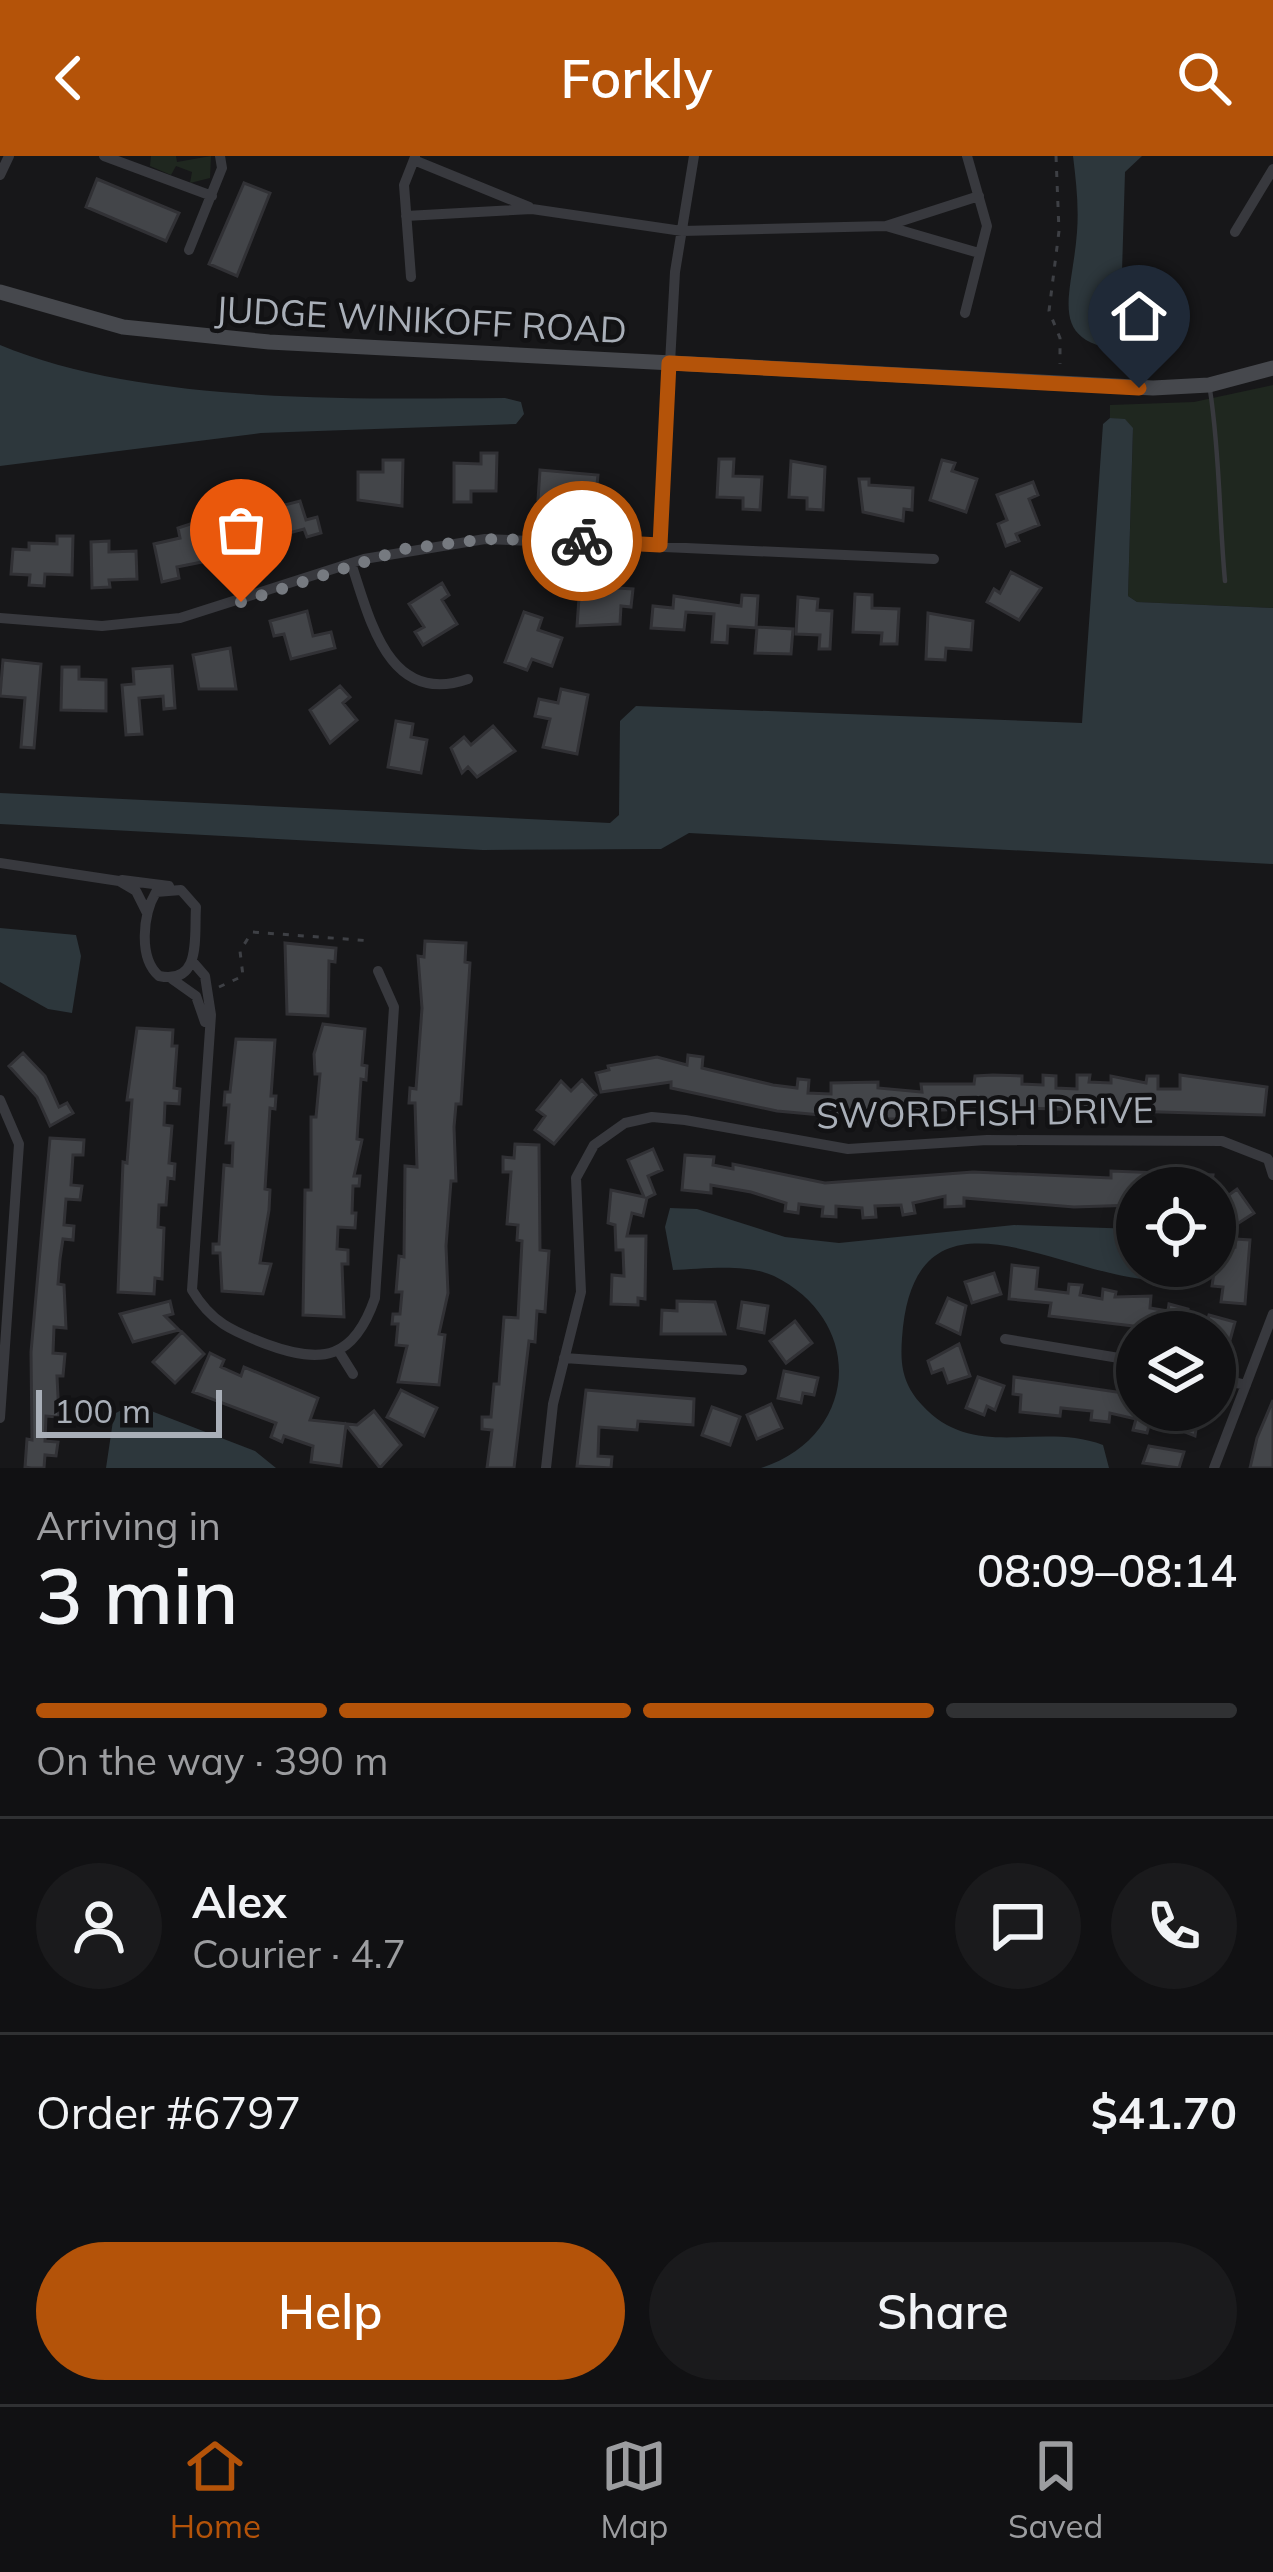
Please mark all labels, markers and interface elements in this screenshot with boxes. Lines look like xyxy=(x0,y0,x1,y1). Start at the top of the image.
text: Forkly xyxy=(560,44,713,112)
icon: back xyxy=(36,45,102,111)
icon: search xyxy=(1171,45,1237,111)
pin xyxy=(1088,265,1190,388)
icon: home xyxy=(1106,283,1172,349)
street label: JUDGE WINIKOFF ROAD xyxy=(214,286,628,352)
pin xyxy=(190,479,292,602)
courier xyxy=(522,481,642,601)
icon: bag xyxy=(208,497,274,563)
icon: bike xyxy=(549,508,615,574)
street label: SWORDFISH DRIVE xyxy=(816,1087,1154,1137)
map controls xyxy=(1116,1167,1236,1431)
button: locate xyxy=(1116,1167,1236,1287)
button: layers xyxy=(1116,1311,1236,1431)
scale bar xyxy=(36,1384,222,1437)
text: 100 m xyxy=(54,1390,151,1431)
text: Arriving in xyxy=(36,1501,221,1550)
text: 08:09–08:14 xyxy=(977,1542,1237,1598)
text: 3 min xyxy=(36,1546,239,1644)
text: On the way · 390 m xyxy=(36,1736,388,1785)
button: person xyxy=(36,1863,162,1989)
button: chat xyxy=(955,1863,1081,1989)
button: phone xyxy=(1111,1863,1237,1989)
text: Alex xyxy=(192,1873,287,1929)
text: Courier · 4.7 xyxy=(192,1929,406,1978)
text: Order #6797 xyxy=(36,2084,301,2140)
text: $41.70 xyxy=(1091,2084,1237,2140)
button: Help xyxy=(36,2242,625,2380)
button: Share xyxy=(649,2242,1237,2380)
tab: Home xyxy=(170,2433,261,2546)
tab: Map xyxy=(600,2433,668,2546)
tab: Saved xyxy=(1008,2433,1103,2546)

